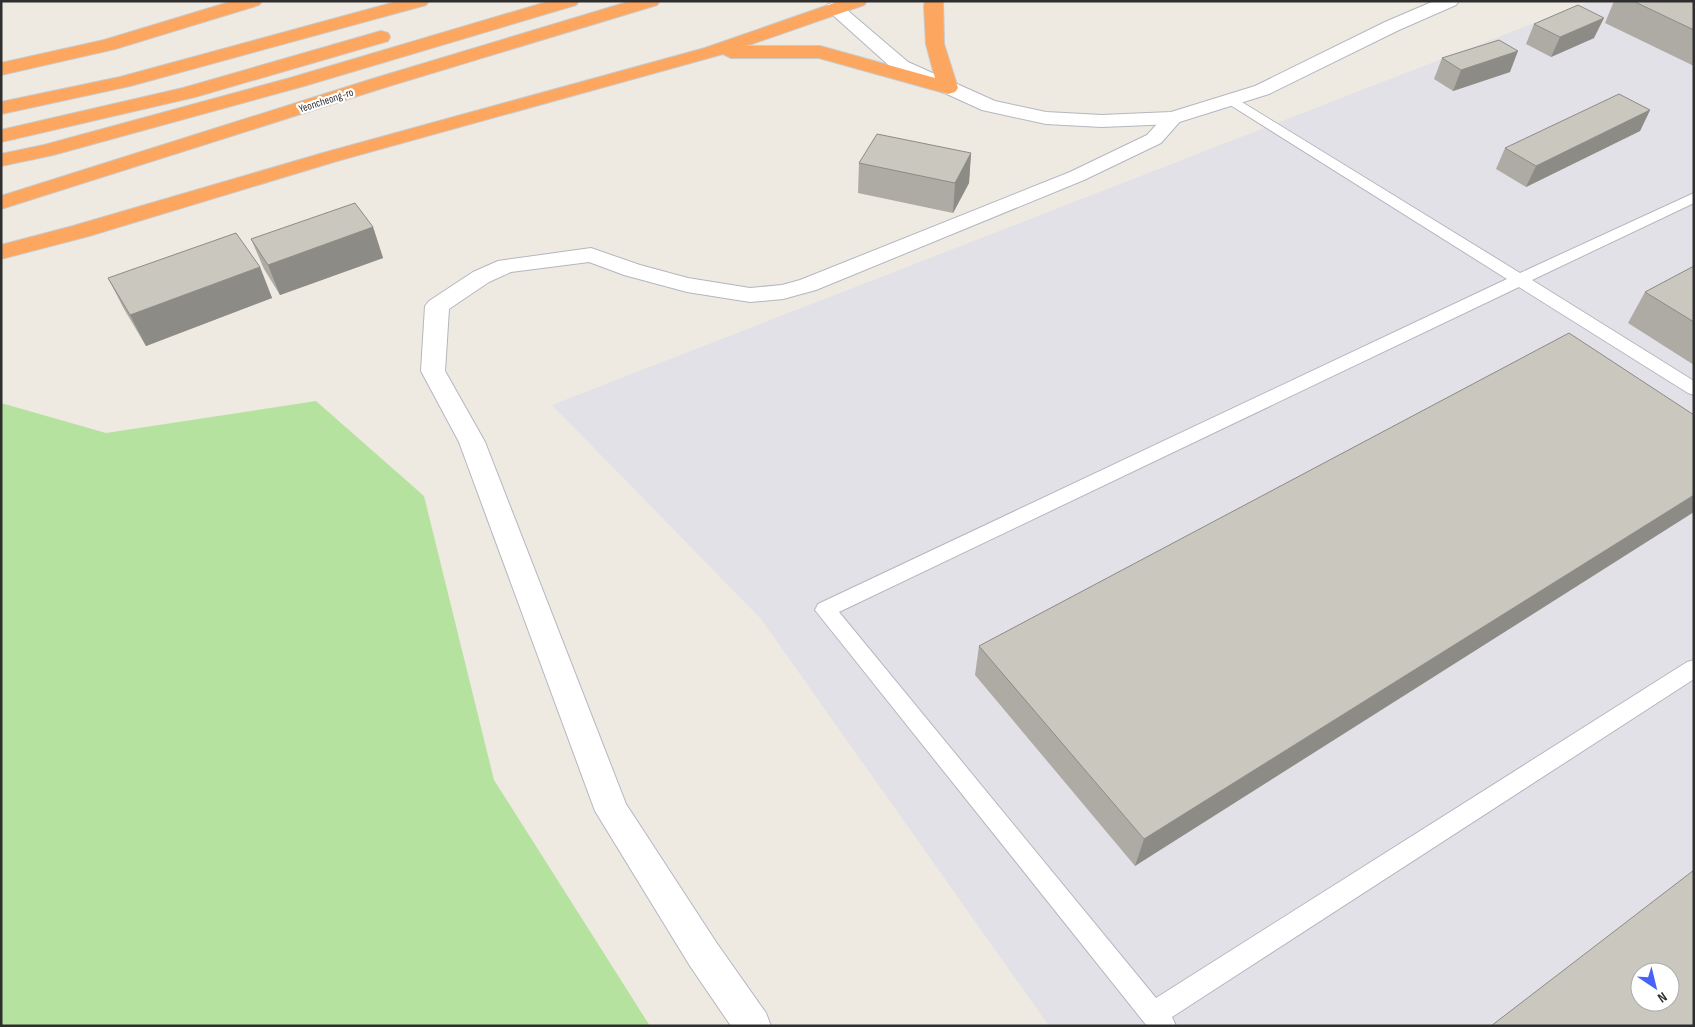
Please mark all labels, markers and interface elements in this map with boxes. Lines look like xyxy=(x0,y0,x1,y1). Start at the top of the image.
street label: Yeoncheong-ro xyxy=(297,85,356,115)
north arrow xyxy=(1630,962,1680,1012)
text: N xyxy=(1654,988,1670,1006)

